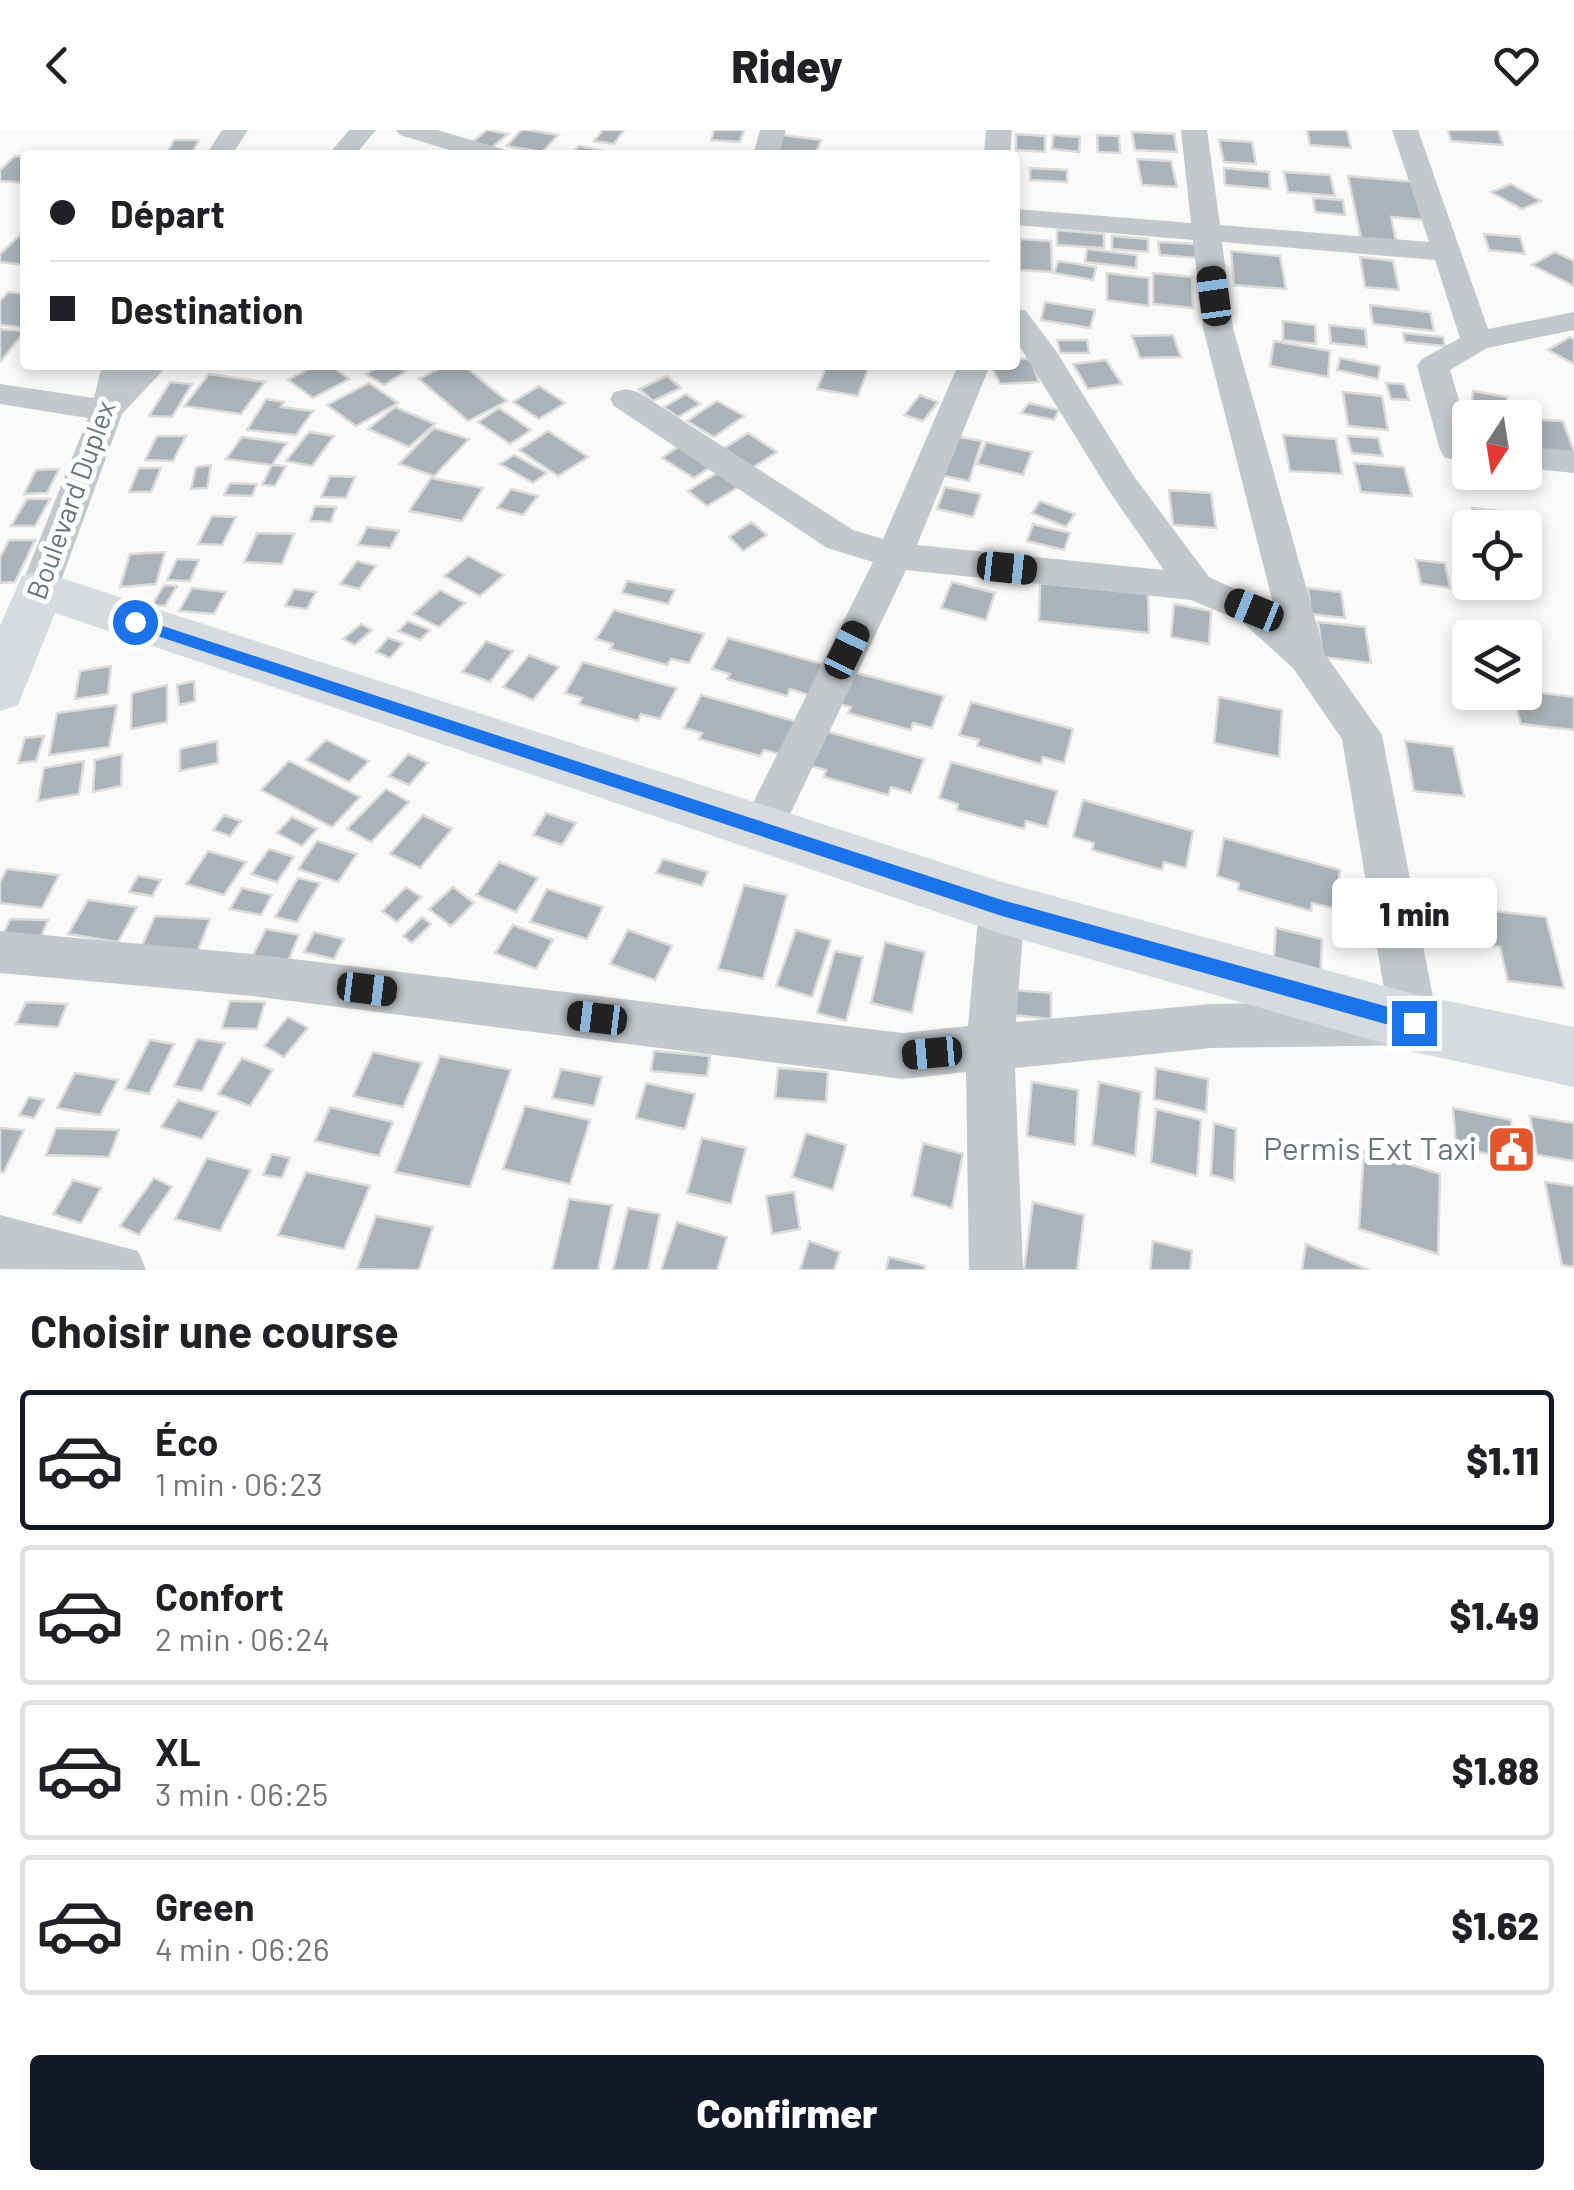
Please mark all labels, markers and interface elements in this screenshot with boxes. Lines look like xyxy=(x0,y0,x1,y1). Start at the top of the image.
icon: back xyxy=(30,38,85,93)
text: Ridey xyxy=(731,38,843,92)
icon: heart xyxy=(1489,38,1544,93)
text: Départ xyxy=(110,190,225,236)
car xyxy=(1195,264,1233,328)
text: Destination xyxy=(110,286,304,332)
street label: Boulevard Duplex xyxy=(18,396,122,604)
north arrow xyxy=(1452,400,1542,490)
map controls xyxy=(1452,400,1542,710)
button: locate xyxy=(1452,510,1542,600)
car xyxy=(976,550,1038,586)
car xyxy=(1221,585,1287,635)
route start xyxy=(113,600,158,645)
car xyxy=(820,616,874,684)
button: layers xyxy=(1452,620,1542,710)
callout: 1 min xyxy=(1332,878,1496,948)
text: 1 min xyxy=(1379,894,1450,932)
car xyxy=(335,970,399,1008)
car xyxy=(565,999,629,1037)
route end xyxy=(1392,1001,1437,1046)
car xyxy=(901,1035,963,1071)
public building icon: Permis Ext Taxi xyxy=(1486,1123,1538,1175)
place label: Permis Ext Taxi xyxy=(1263,1128,1477,1166)
text: Choisir une course xyxy=(30,1303,399,1357)
icon: car xyxy=(35,1415,125,1505)
text: Éco xyxy=(155,1418,219,1464)
text: $1.11 xyxy=(1466,1437,1539,1483)
text: 1 min · 06:23 xyxy=(155,1464,323,1502)
icon: car xyxy=(35,1570,125,1660)
text: Confort xyxy=(155,1573,284,1619)
text: $1.49 xyxy=(1449,1592,1539,1638)
text: 2 min · 06:24 xyxy=(155,1619,330,1657)
icon: car xyxy=(35,1725,125,1815)
text: XL xyxy=(155,1728,201,1774)
text: $1.88 xyxy=(1452,1747,1539,1793)
text: 3 min · 06:25 xyxy=(155,1774,328,1812)
icon: car xyxy=(35,1880,125,1970)
text: Green xyxy=(155,1883,255,1929)
text: $1.62 xyxy=(1451,1902,1539,1948)
text: 4 min · 06:26 xyxy=(155,1929,329,1967)
button: Confirmer xyxy=(30,2055,1544,2170)

